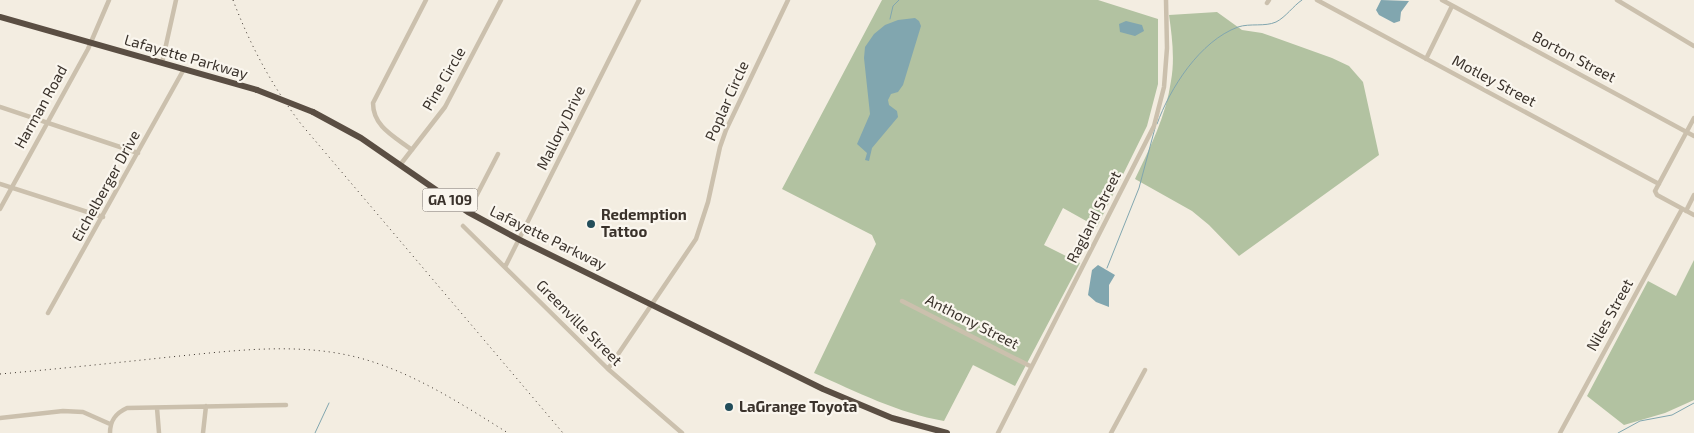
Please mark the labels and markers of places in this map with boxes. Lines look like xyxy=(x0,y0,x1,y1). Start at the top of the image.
place label: Redemption Tattoo xyxy=(601,205,687,240)
marker: Redemption Tattoo xyxy=(585,218,597,230)
place label: LaGrange Toyota xyxy=(739,397,857,416)
marker: LaGrange Toyota xyxy=(723,401,735,413)

